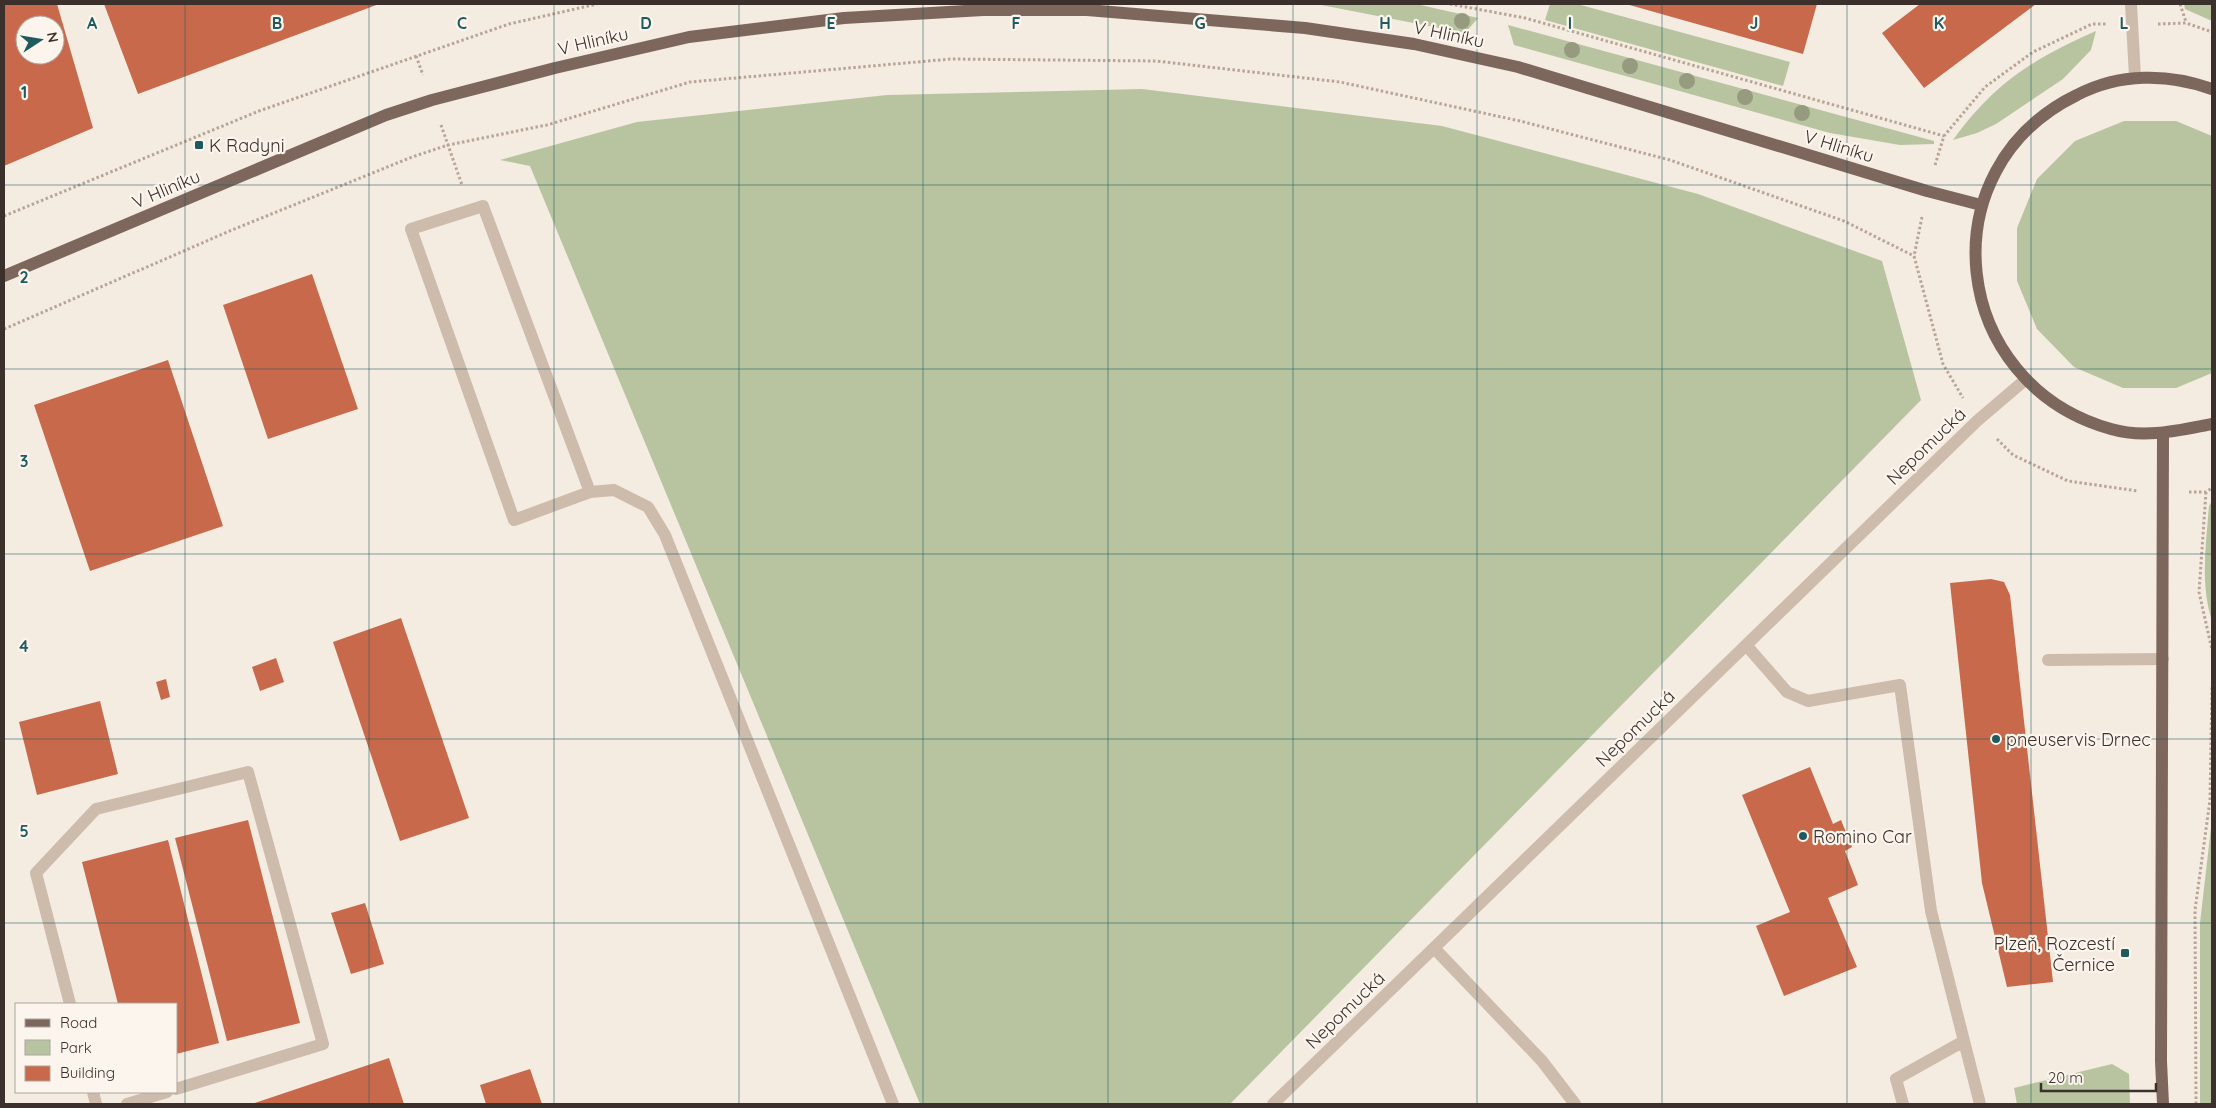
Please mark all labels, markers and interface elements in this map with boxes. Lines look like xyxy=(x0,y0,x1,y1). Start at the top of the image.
text: A xyxy=(87,13,98,33)
text: B xyxy=(272,13,282,33)
text: C xyxy=(457,13,467,33)
text: D xyxy=(640,13,652,33)
text: E xyxy=(826,13,836,33)
text: F xyxy=(1012,13,1021,33)
text: G xyxy=(1194,13,1206,33)
text: H xyxy=(1379,13,1391,33)
text: I xyxy=(1568,13,1572,33)
text: J xyxy=(1750,13,1758,33)
text: K xyxy=(1934,13,1944,33)
text: L xyxy=(2120,13,2129,33)
north arrow xyxy=(15,15,65,65)
street label: V Hliníku xyxy=(1411,15,1487,53)
street label: V Hliníku xyxy=(555,22,631,60)
text: N xyxy=(43,30,63,44)
text: 1 xyxy=(21,82,27,102)
street label: V Hliníku xyxy=(1801,124,1877,168)
place label: K Radyni xyxy=(209,134,285,157)
marker: K Radyni xyxy=(193,139,205,151)
street label: V Hliníku xyxy=(128,164,204,214)
text: 2 xyxy=(19,267,29,287)
street label: Nepomucká xyxy=(1881,402,1971,490)
text: 3 xyxy=(20,451,28,471)
text: 4 xyxy=(19,636,29,656)
street label: Nepomucká xyxy=(1590,684,1680,772)
place label: pneuservis Drnec xyxy=(2006,728,2151,751)
marker: pneuservis Drnec xyxy=(1990,733,2002,745)
text: 5 xyxy=(19,821,29,841)
place label: Romino Car xyxy=(1813,825,1912,848)
marker: Romino Car xyxy=(1797,830,1809,842)
place label: Plzeň, Rozcestí Černice xyxy=(1994,932,2115,976)
marker: Plzeň, Rozcestí Černice xyxy=(2119,947,2131,959)
street label: Nepomucká xyxy=(1300,966,1390,1054)
legend xyxy=(15,1003,178,1093)
text: Road xyxy=(60,1013,97,1032)
text: Park xyxy=(60,1038,92,1057)
scale bar xyxy=(2041,1060,2156,1092)
text: Building xyxy=(60,1063,115,1082)
text: 20 m xyxy=(2048,1068,2083,1087)

